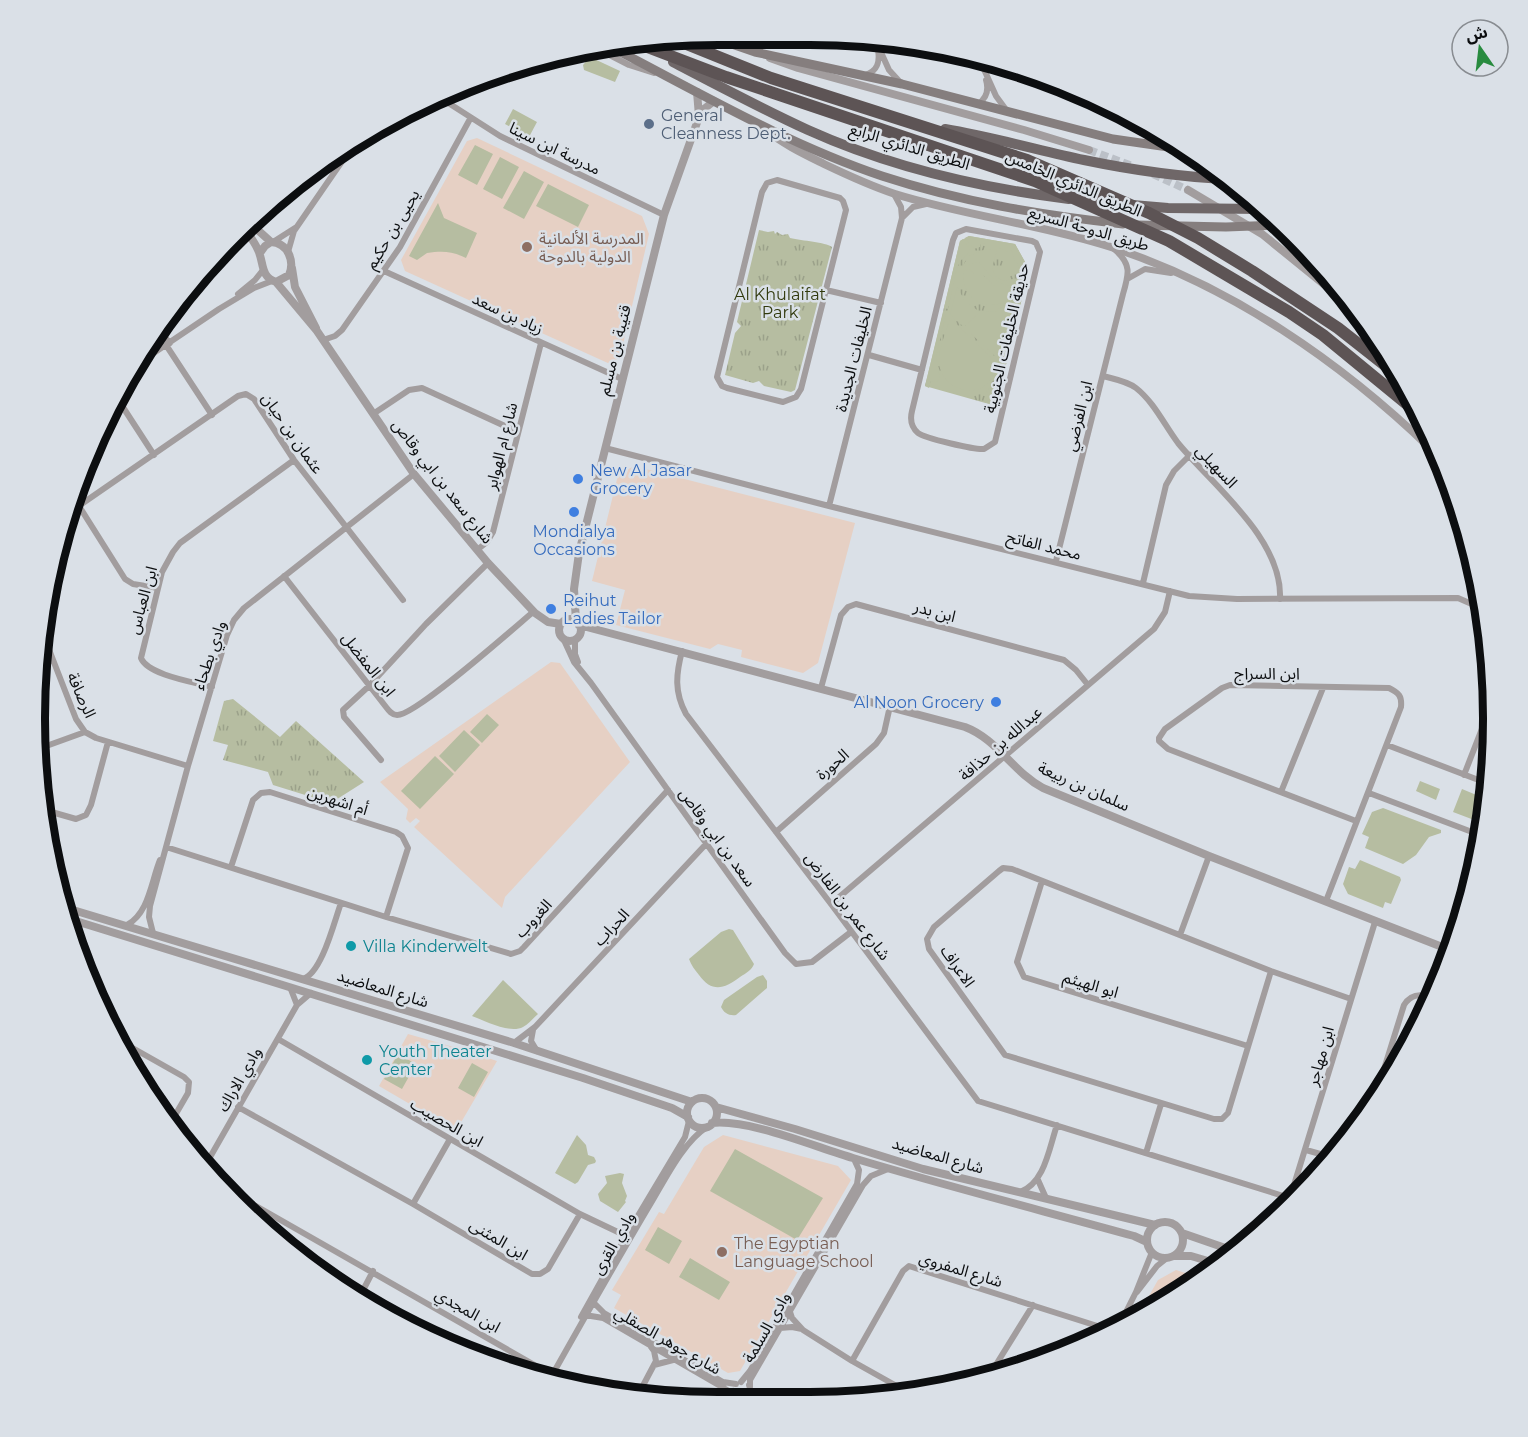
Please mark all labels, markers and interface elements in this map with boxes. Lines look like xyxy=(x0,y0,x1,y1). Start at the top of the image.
north arrow xyxy=(1450,18,1510,78)
text: ش xyxy=(1464,22,1490,46)
place label: General Cleanness Dept. xyxy=(661,106,790,143)
marker: General Cleanness Dept. xyxy=(642,117,656,131)
street label: مدرسة ابن سينا xyxy=(506,118,604,179)
street label: الطريق الدائري الرابع xyxy=(846,119,972,177)
street label: الطريق الدائري الخامس xyxy=(1002,146,1145,223)
street label: يحيى بن حكيم xyxy=(361,186,426,274)
street label: طريق الدوحة السريع xyxy=(1026,202,1151,258)
place label: المدرسة الألمانية الدولية بالدوحة xyxy=(539,229,644,266)
marker: المدرسة الألمانية الدولية بالدوحة xyxy=(520,240,534,254)
street label: حديقة الخليفات الجنوبية xyxy=(980,261,1033,415)
park label: Al Khulaifat Park xyxy=(734,285,827,322)
street label: زياد بن سعد xyxy=(469,289,546,338)
street label: قتيبة بن مسلم xyxy=(594,303,638,398)
street label: الخليفات الجديدة xyxy=(831,304,876,414)
street label: ابن الفرضي xyxy=(1061,379,1099,454)
street label: عثمان بن حيان xyxy=(258,389,327,477)
street label: شارع ام الهوابر xyxy=(481,401,524,493)
street label: شارع سعد بن ابي وقاص xyxy=(386,415,497,549)
street label: السهيلي xyxy=(1190,441,1241,494)
place label: New Al Jasar Grocery xyxy=(590,461,692,498)
marker: New Al Jasar Grocery xyxy=(571,472,585,486)
marker: Mondialya Occasions xyxy=(567,505,581,519)
place label: Mondialya Occasions xyxy=(533,522,615,559)
street label: محمد الفاتح xyxy=(1004,527,1083,567)
street label: ابن العباس xyxy=(124,564,161,636)
place label: Reihut Ladies Tailor xyxy=(563,591,662,628)
street label: ابن بدر xyxy=(911,597,958,626)
marker: Reihut Ladies Tailor xyxy=(544,602,558,616)
street label: وادي بطحاء xyxy=(189,618,233,693)
street label: ابن المفضل xyxy=(338,629,399,700)
street label: ابن السراج xyxy=(1234,664,1300,686)
street label: الرصافة xyxy=(63,669,100,721)
place label: Al Noon Grocery xyxy=(854,693,984,712)
marker: Al Noon Grocery xyxy=(989,695,1003,709)
street label: عبدالله بن حذافة xyxy=(955,702,1046,785)
street label: الحورة xyxy=(812,745,853,784)
street label: سلمان بن ربيعة xyxy=(1035,758,1133,815)
street label: أم اشهرين xyxy=(304,782,370,822)
street label: سعد بن ابي وقاص xyxy=(673,784,760,892)
street label: شارع عمر بن الفارض xyxy=(798,849,894,966)
street label: الغروب xyxy=(511,895,556,942)
street label: الحراب xyxy=(589,905,633,950)
place label: Villa Kinderwelt xyxy=(363,937,489,956)
marker: Villa Kinderwelt xyxy=(344,939,358,953)
street label: الاعراف xyxy=(936,942,979,991)
street label: شارع المعاضيد xyxy=(334,966,431,1014)
street label: ابو الهيثم xyxy=(1060,967,1121,1005)
street label: ابن مهاجر xyxy=(1303,1024,1338,1089)
place label: Youth Theater Center xyxy=(379,1042,492,1079)
street label: وادي الاراك xyxy=(213,1044,268,1116)
marker: Youth Theater Center xyxy=(360,1053,374,1067)
street label: ابن الحصيب xyxy=(407,1094,486,1151)
street label: شارع المعاضيد xyxy=(889,1133,986,1181)
street label: وادي القرى xyxy=(588,1208,641,1279)
street label: ابن المثنى xyxy=(466,1215,531,1264)
place label: The Egyptian Language School xyxy=(734,1234,874,1271)
marker: The Egyptian Language School xyxy=(715,1245,729,1259)
street label: شارع المفروي xyxy=(916,1248,1005,1294)
street label: ابن المجدي xyxy=(430,1284,504,1339)
street label: وادي السلمة xyxy=(739,1289,797,1367)
street label: شارع جوهر الصقلي xyxy=(610,1302,724,1381)

